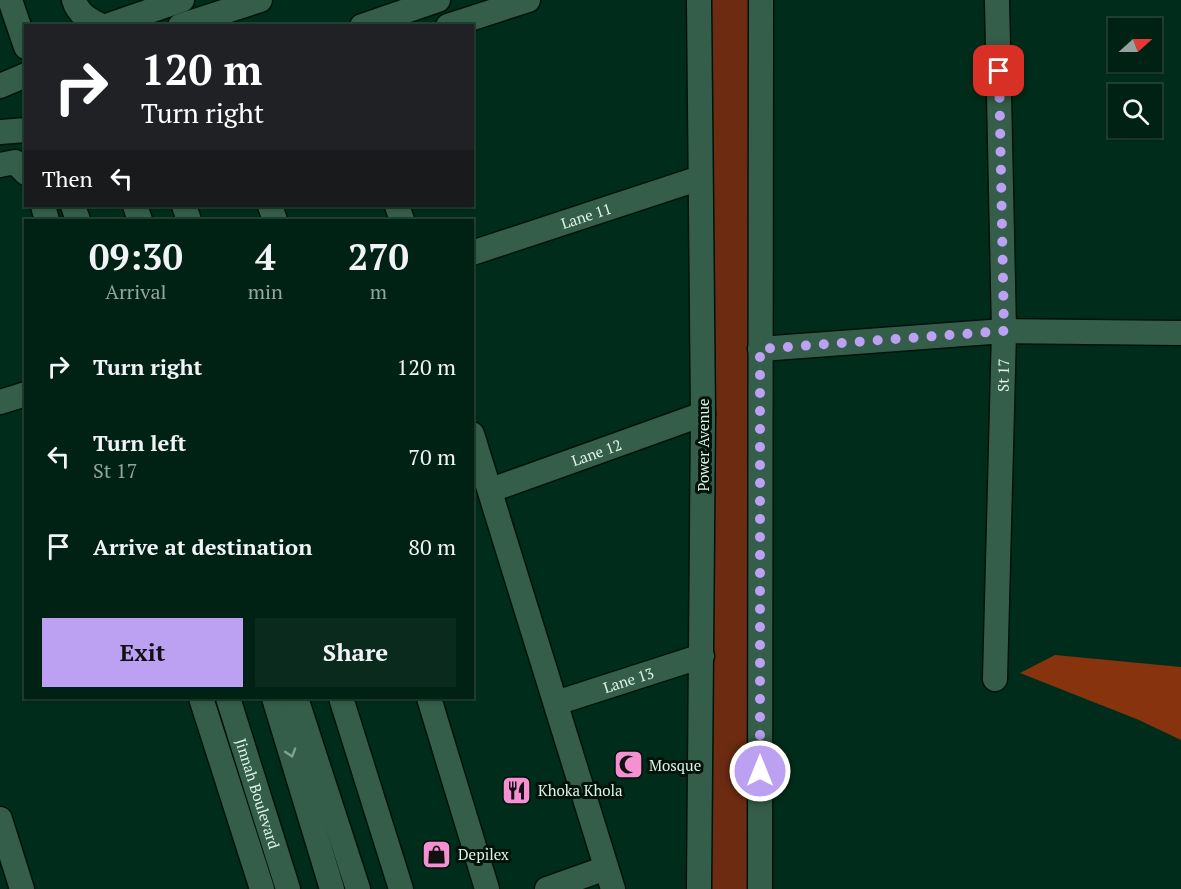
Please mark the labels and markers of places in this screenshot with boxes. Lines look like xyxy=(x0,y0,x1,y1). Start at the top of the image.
pin xyxy=(973,45,1024,96)
mosque icon: Mosque xyxy=(612,749,644,781)
place label: Mosque xyxy=(649,755,701,775)
restaurant icon: Khoka Khola xyxy=(501,774,533,806)
place label: Khoka Khola xyxy=(538,780,623,800)
shop icon: Depilex xyxy=(421,838,453,870)
place label: Depilex xyxy=(458,844,509,864)

